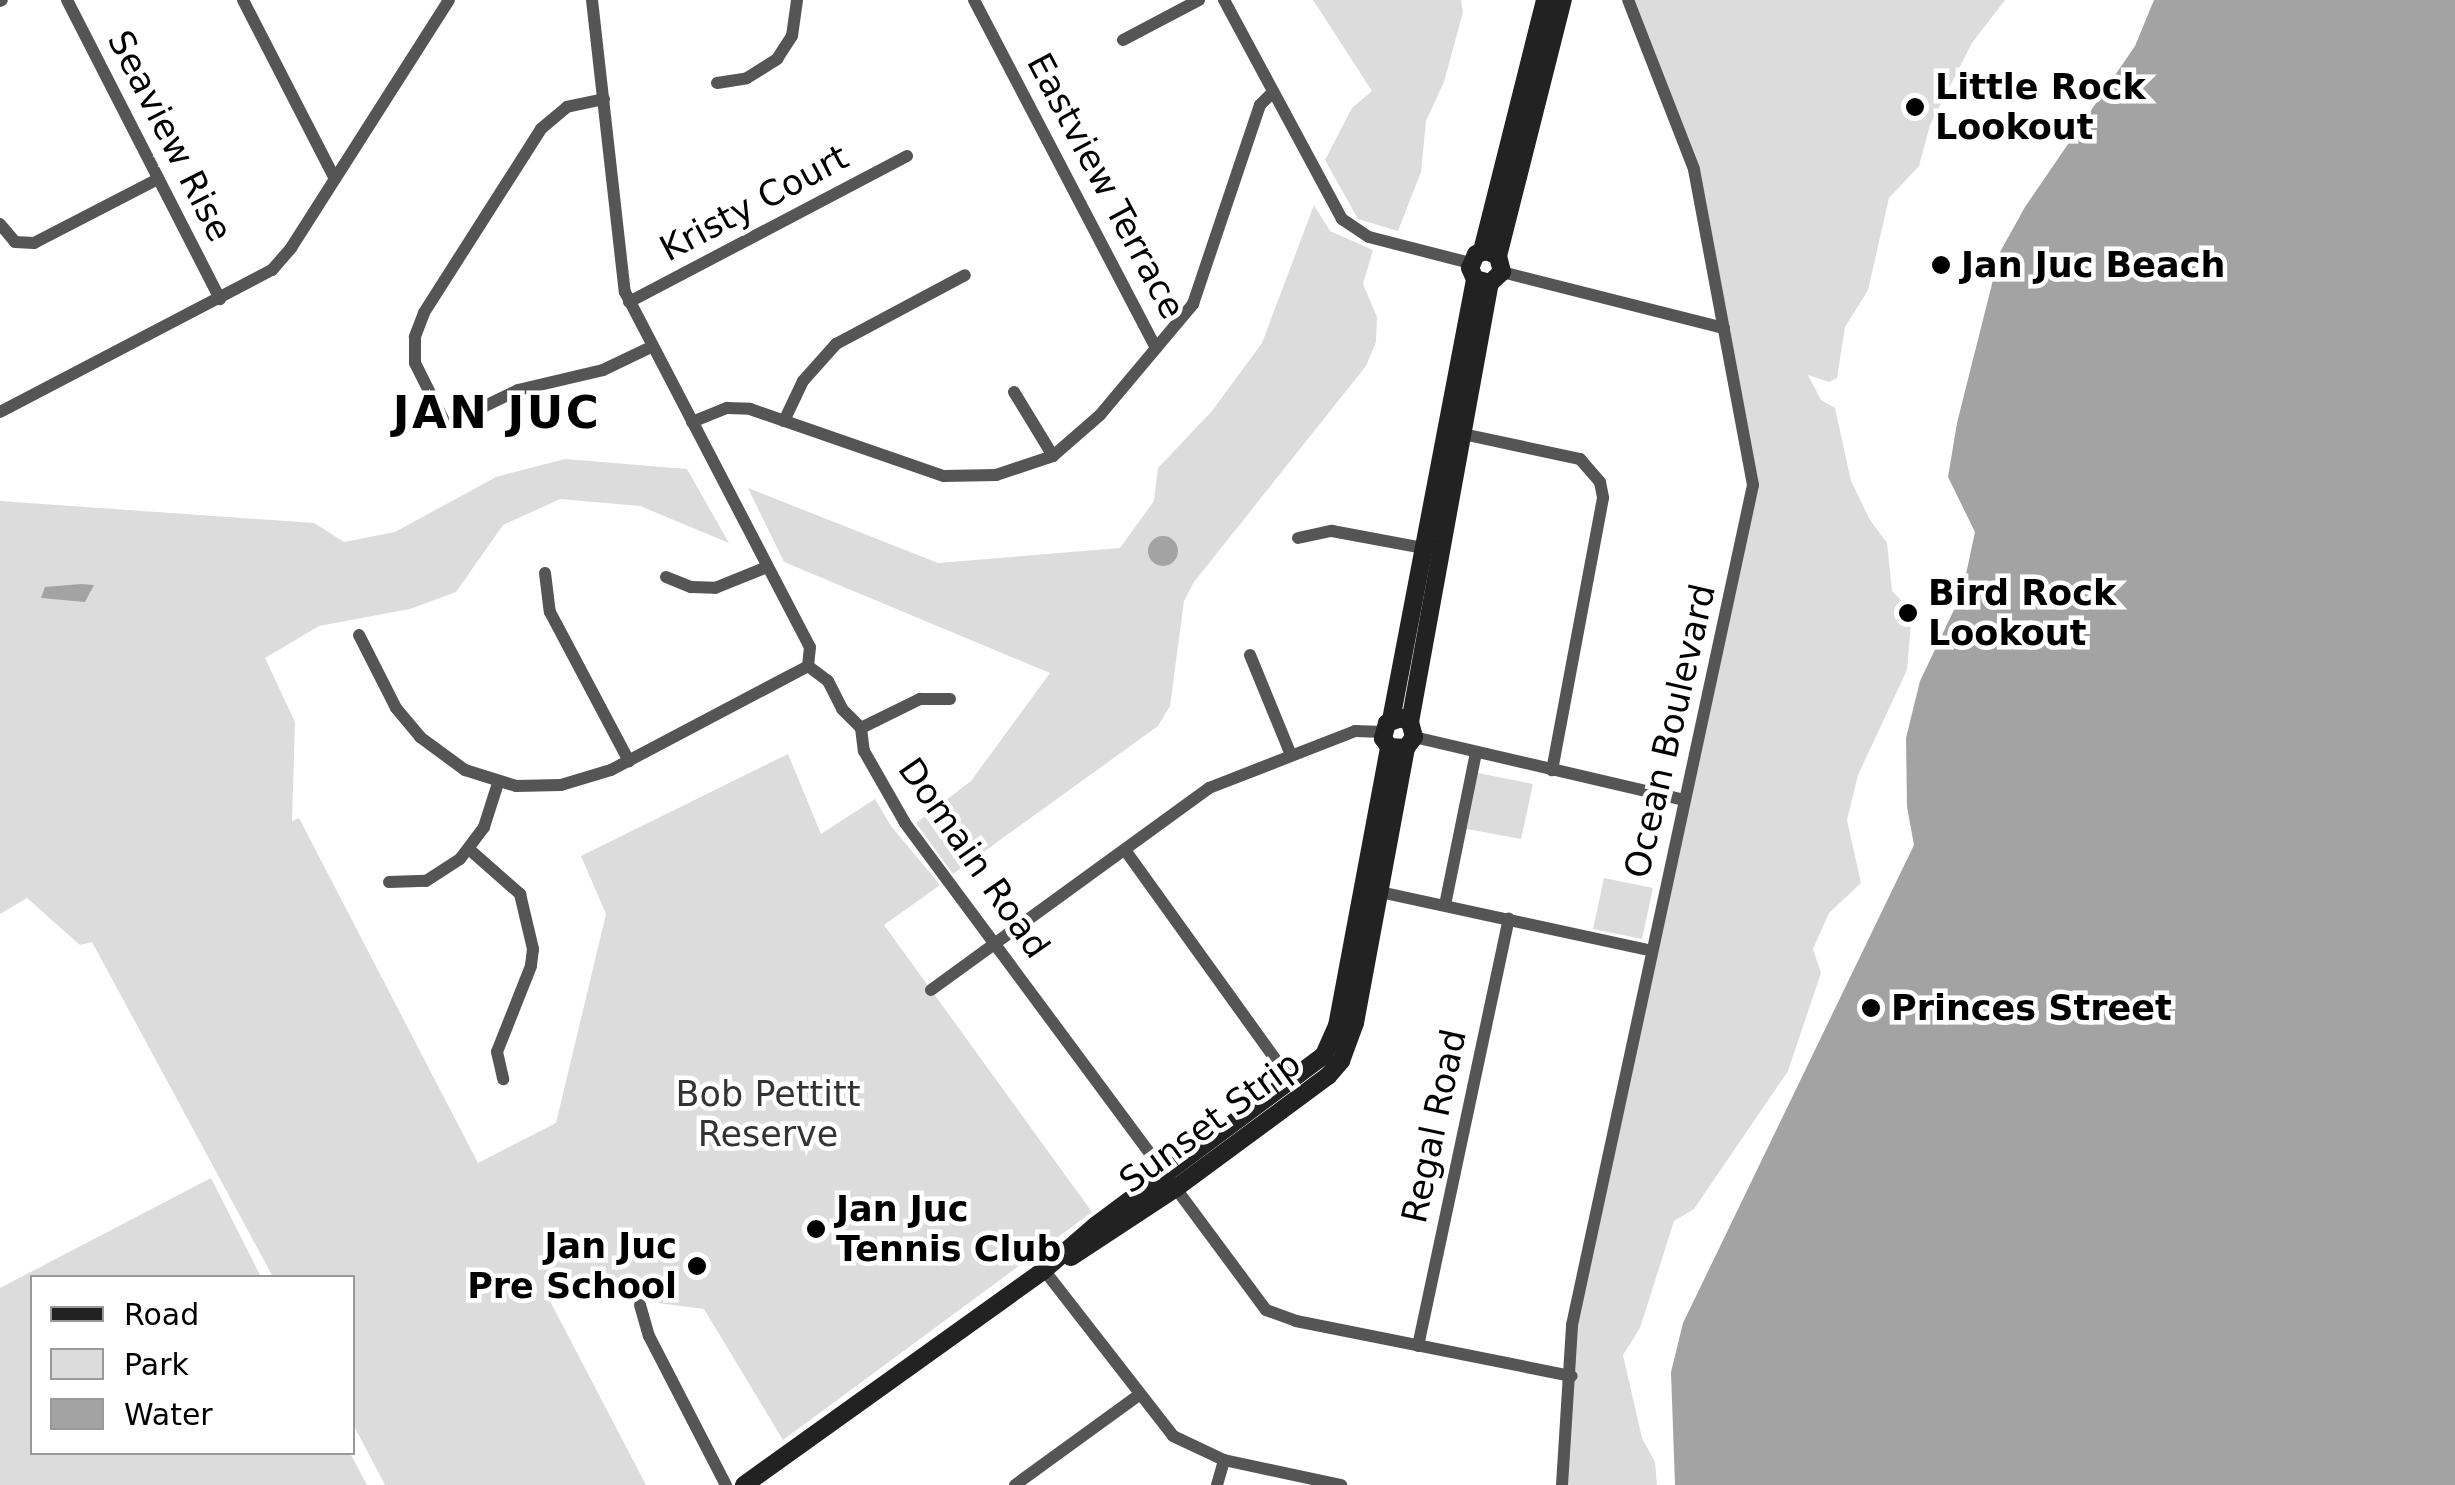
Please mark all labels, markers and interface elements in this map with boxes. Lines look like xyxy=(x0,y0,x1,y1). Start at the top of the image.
street label: Seaview Rise xyxy=(99,24,241,248)
street label: Eastview Terrace xyxy=(1018,46,1194,326)
place label: Little Rock Lookout xyxy=(1935,66,2146,148)
marker: Little Rock Lookout xyxy=(1904,96,1926,118)
street label: Kristy Court xyxy=(653,136,855,270)
place label: Jan Juc Beach xyxy=(1961,244,2225,286)
marker: Jan Juc Beach xyxy=(1930,254,1952,276)
district label: JAN JUC xyxy=(393,386,601,440)
place label: Bird Rock Lookout xyxy=(1928,572,2116,654)
street label: Ocean Boulevard xyxy=(1616,580,1724,882)
marker: Bird Rock Lookout xyxy=(1897,602,1919,624)
street label: Domain Road xyxy=(889,750,1059,966)
place label: Princes Street xyxy=(1891,987,2172,1029)
marker: Princes Street xyxy=(1860,997,1882,1019)
street label: Regal Road xyxy=(1393,1025,1475,1227)
street label: Sunset Strip xyxy=(1111,1042,1309,1202)
park label: Bob Pettitt Reserve xyxy=(676,1073,860,1155)
place label: Jan Juc Tennis Club xyxy=(836,1188,1061,1270)
marker: Jan Juc Tennis Club xyxy=(805,1218,827,1240)
place label: Jan Juc Pre School xyxy=(467,1225,677,1307)
marker: Jan Juc Pre School xyxy=(686,1255,708,1277)
legend xyxy=(30,1275,355,1455)
text: Road xyxy=(124,1297,199,1332)
text: Park xyxy=(124,1347,189,1382)
text: Water xyxy=(124,1397,213,1432)

